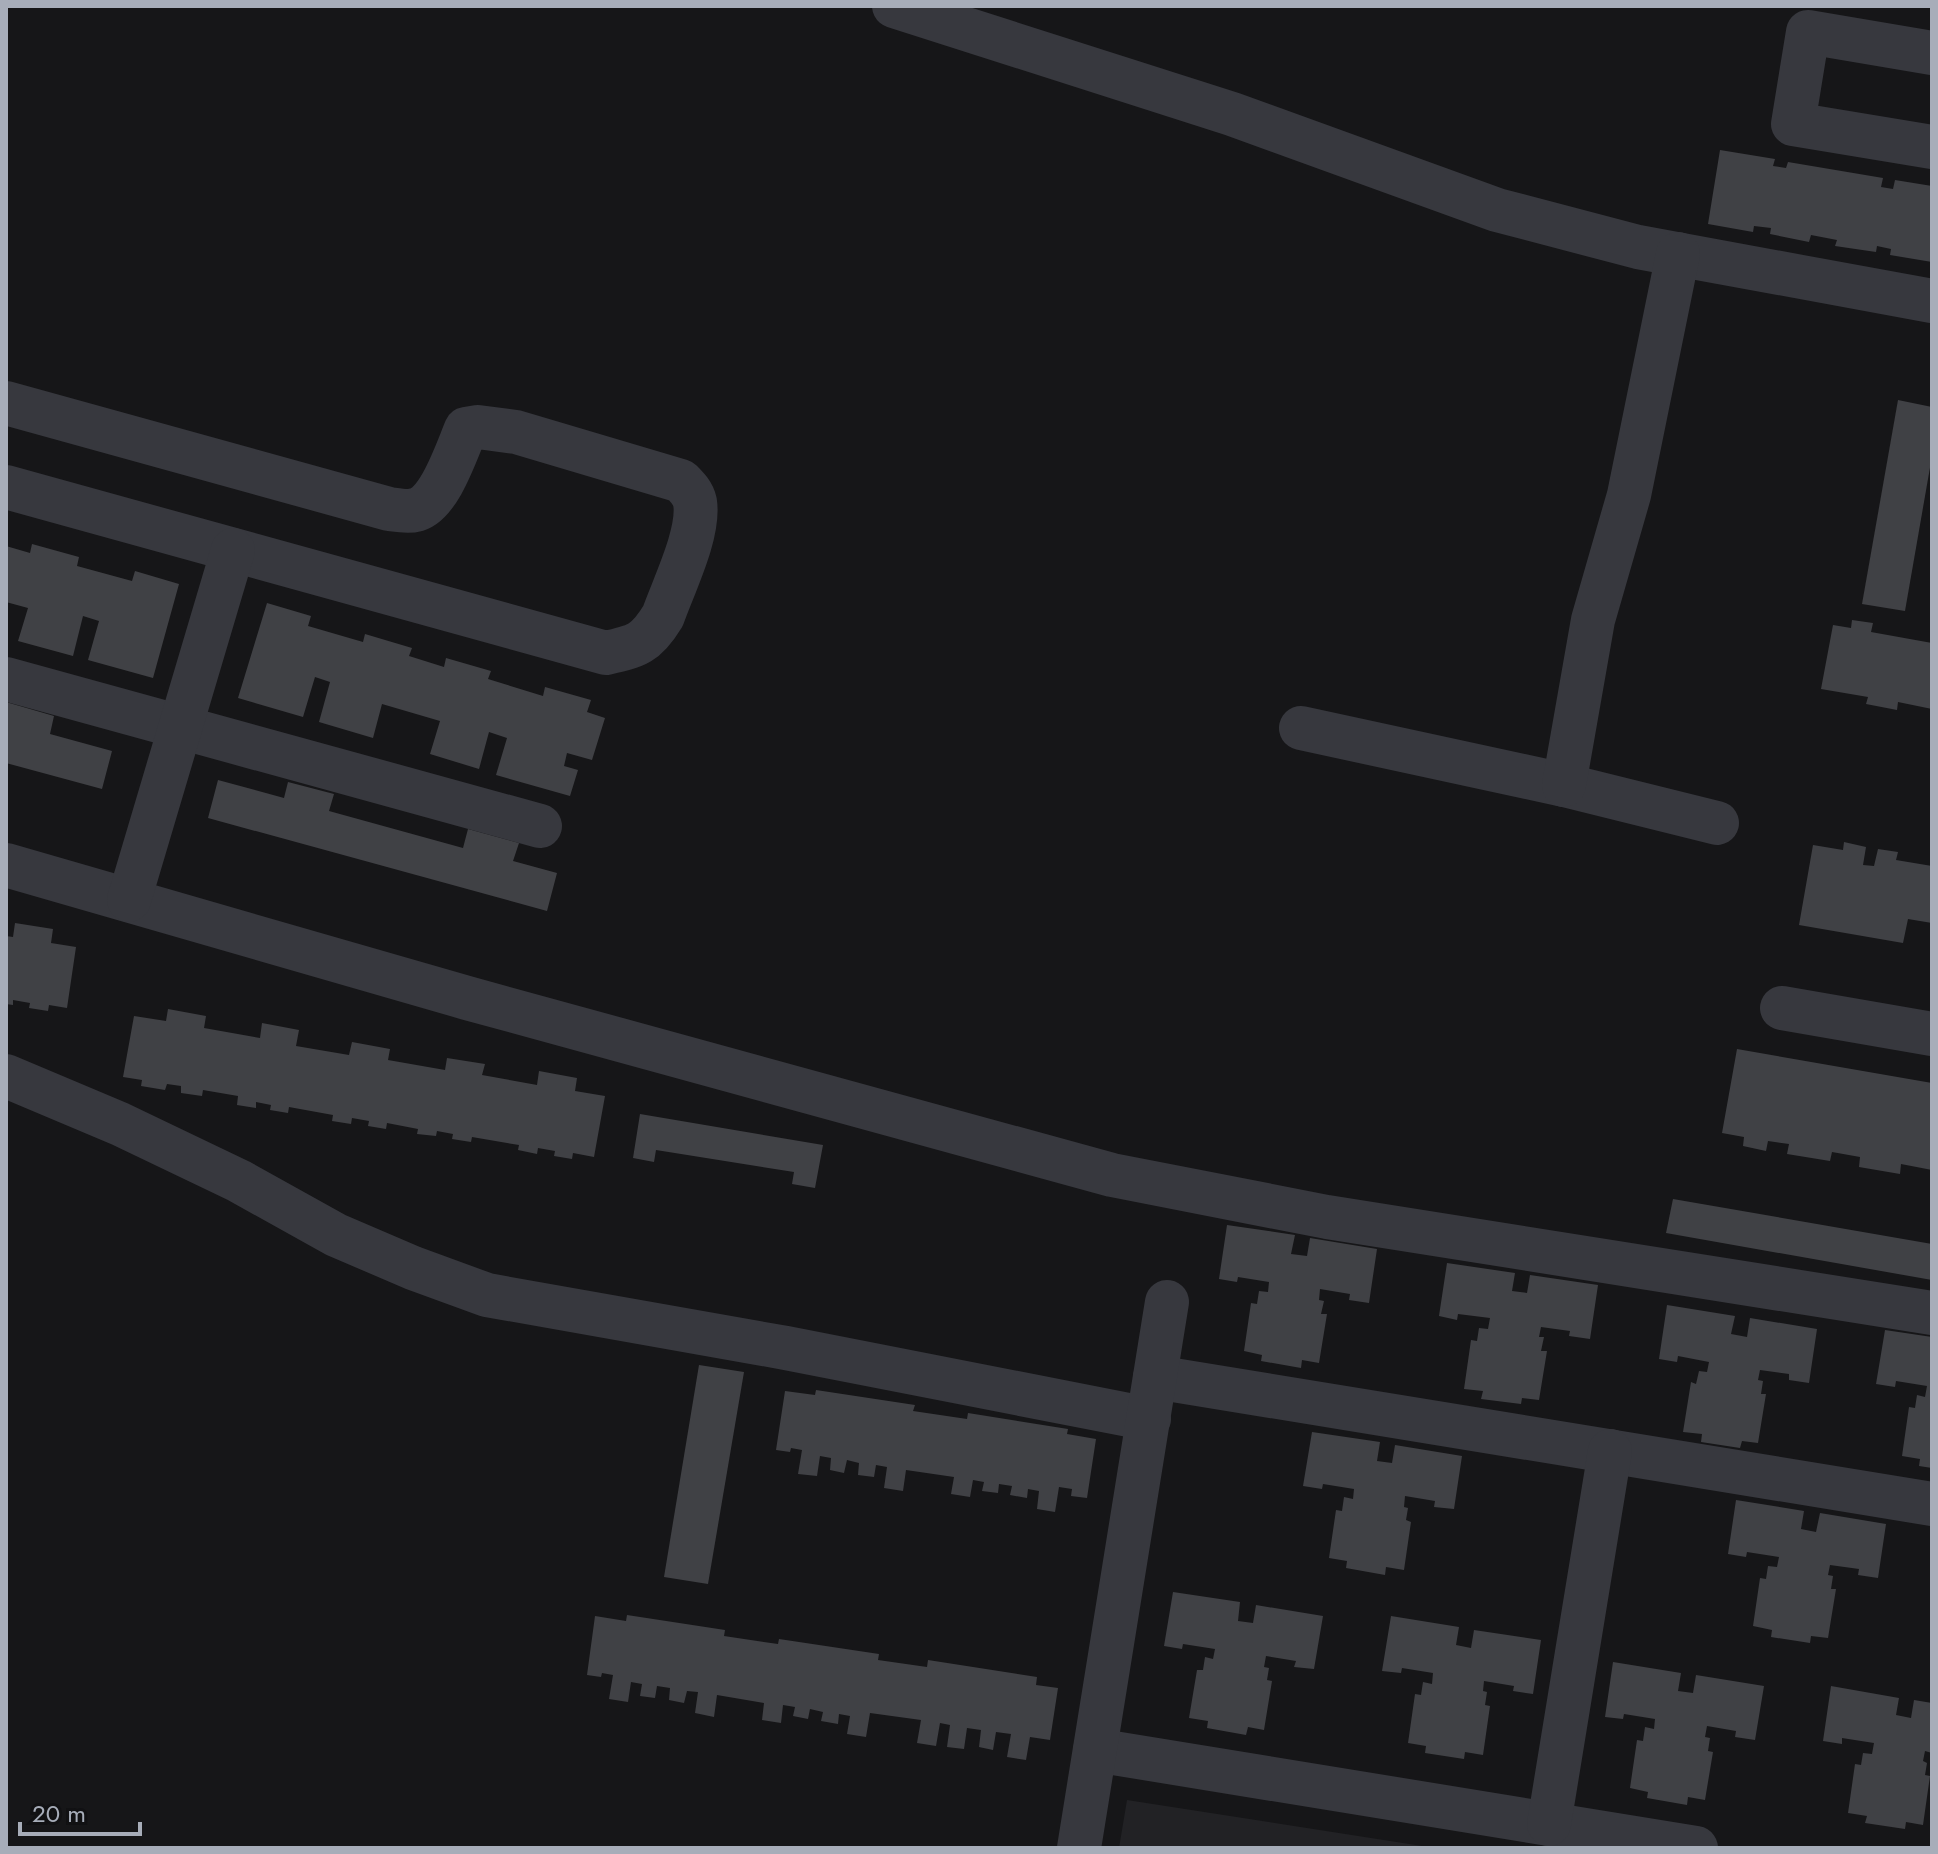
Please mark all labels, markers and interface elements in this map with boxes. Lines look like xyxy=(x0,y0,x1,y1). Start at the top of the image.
scale bar xyxy=(20,1786,140,1836)
text: 20 m xyxy=(32,1796,86,1831)

